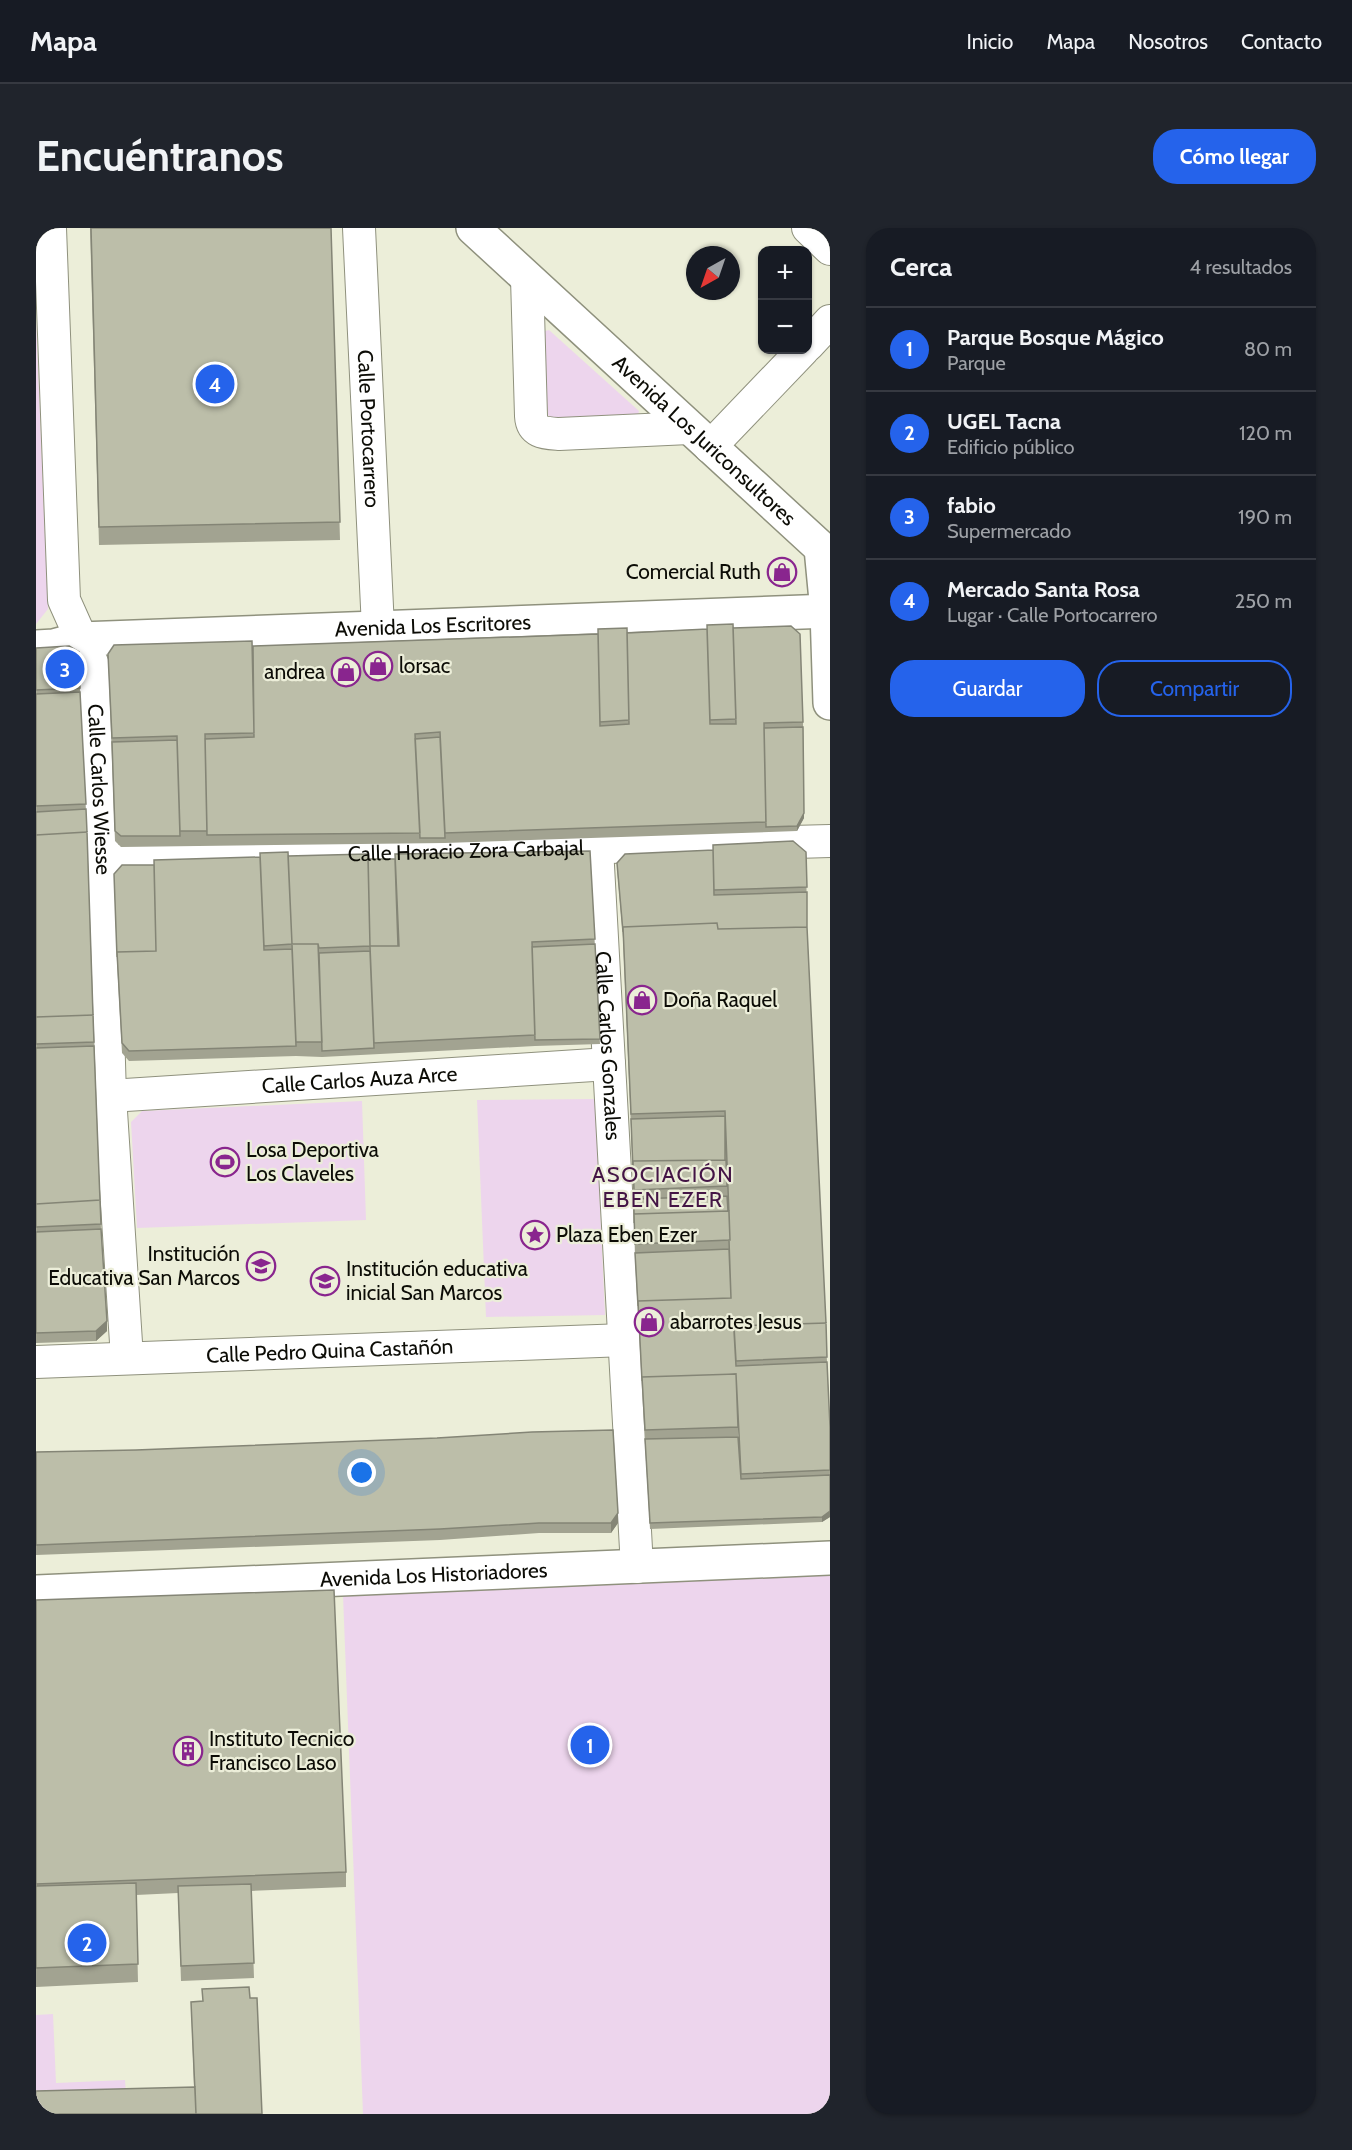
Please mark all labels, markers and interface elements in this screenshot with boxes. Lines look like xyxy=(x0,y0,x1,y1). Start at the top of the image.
text: Mapa xyxy=(30,24,97,58)
text: Inicio xyxy=(966,29,1013,54)
text: Mapa xyxy=(1046,29,1095,54)
text: Nosotros xyxy=(1128,29,1208,54)
text: Contacto xyxy=(1241,29,1322,54)
button: Cómo llegar xyxy=(1153,129,1316,184)
text: Encuéntranos xyxy=(36,130,284,182)
north arrow xyxy=(686,246,740,300)
map controls xyxy=(758,246,812,354)
button: + xyxy=(758,246,812,300)
text: Cerca xyxy=(890,251,952,283)
text: 4 resultados xyxy=(1190,255,1292,279)
button: − xyxy=(758,300,812,354)
text: Parque Bosque Mágico xyxy=(947,324,1164,351)
text: 1 xyxy=(906,337,913,361)
text: 80 m xyxy=(1244,337,1292,361)
street label: Calle Portocarrero xyxy=(353,349,385,508)
street label: Avenida Los Juriconsultores xyxy=(608,350,802,531)
text: Parque xyxy=(947,351,1006,375)
pin: 4 xyxy=(196,362,234,406)
text: UGEL Tacna xyxy=(947,408,1061,435)
text: 2 xyxy=(904,421,915,445)
text: 120 m xyxy=(1239,421,1292,445)
text: Edificio público xyxy=(947,435,1074,459)
text: fabio xyxy=(947,492,996,519)
text: 3 xyxy=(904,505,915,529)
text: 190 m xyxy=(1238,505,1292,529)
text: Supermercado xyxy=(947,519,1071,543)
shop icon: Comercial Ruth xyxy=(766,556,798,588)
place label: Comercial Ruth xyxy=(626,559,761,584)
text: Mercado Santa Rosa xyxy=(947,576,1140,603)
text: 4 xyxy=(903,589,916,613)
text: 250 m xyxy=(1235,589,1292,613)
text: Lugar · Calle Portocarrero xyxy=(947,603,1158,627)
street label: Avenida Los Escritores xyxy=(334,609,532,641)
pin: 3 xyxy=(45,646,84,692)
shop icon: lorsac xyxy=(362,650,394,682)
place label: lorsac xyxy=(399,653,450,678)
shop icon: andrea xyxy=(330,656,362,688)
place label: andrea xyxy=(264,659,325,684)
button: Guardar xyxy=(890,660,1085,717)
button: Compartir xyxy=(1097,660,1292,717)
street label: Calle Carlos Wiesse xyxy=(83,703,116,875)
street label: Calle Horacio Zora Carbajal xyxy=(347,835,584,866)
street label: Calle Carlos Gonzales xyxy=(591,950,626,1141)
shop icon: Doña Raquel xyxy=(626,984,658,1016)
place label: Doña Raquel xyxy=(663,987,777,1012)
street label: Calle Carlos Auza Arce xyxy=(261,1061,458,1098)
place label: Losa Deportiva Los Claveles xyxy=(246,1137,379,1186)
sports icon: Losa Deportiva Los Claveles xyxy=(209,1146,241,1178)
district label: ASOCIACIÓN EBEN EZER xyxy=(592,1161,734,1213)
place icon: Plaza Eben Ezer xyxy=(519,1219,551,1251)
place label: Plaza Eben Ezer xyxy=(556,1222,697,1247)
place label: Institución Educativa San Marcos xyxy=(48,1241,240,1290)
school or university icon: Institución Educativa San Marcos xyxy=(245,1250,277,1282)
place label: Institución educativa inicial San Marcos xyxy=(346,1256,528,1305)
school or university icon: Institución educativa inicial San Marcos xyxy=(309,1265,341,1297)
shop icon: abarrotes Jesus xyxy=(633,1306,665,1338)
place label: abarrotes Jesus xyxy=(670,1309,802,1334)
street label: Calle Pedro Quina Castañón xyxy=(206,1333,454,1368)
your location xyxy=(347,1458,376,1487)
street label: Avenida Los Historiadores xyxy=(319,1557,548,1592)
pin: 1 xyxy=(570,1722,610,1768)
place label: Instituto Tecnico Francisco Laso xyxy=(209,1726,354,1775)
building icon: Instituto Tecnico Francisco Laso xyxy=(172,1735,204,1767)
pin: 2 xyxy=(68,1920,106,1966)

